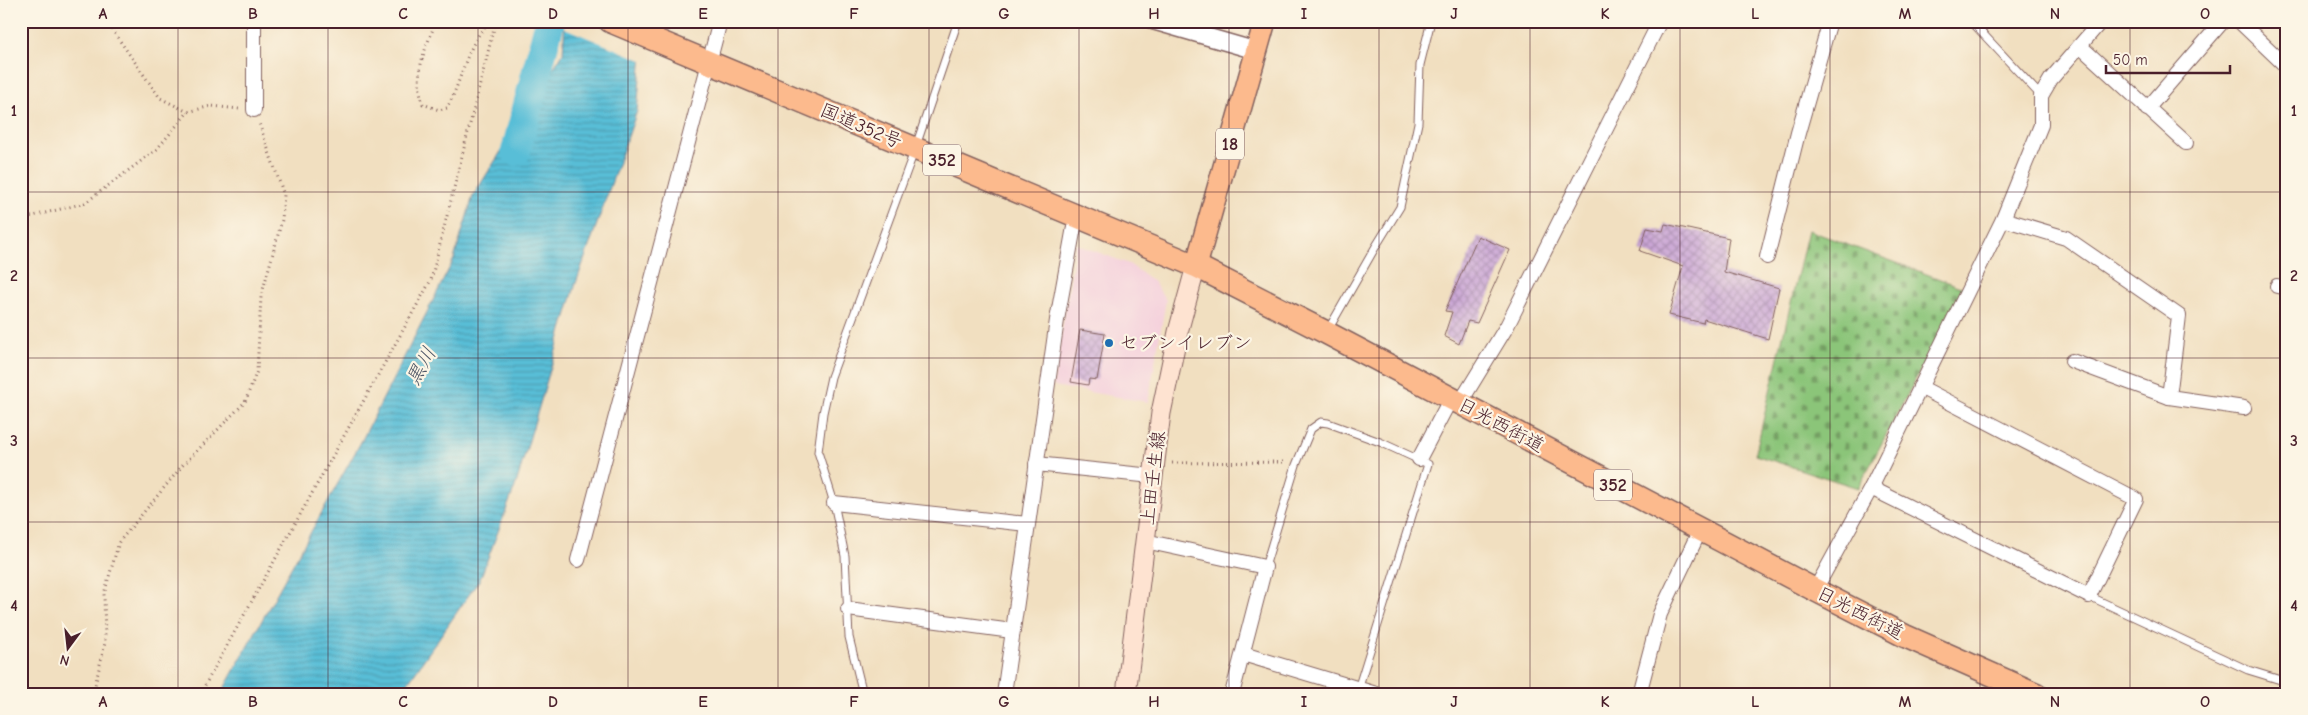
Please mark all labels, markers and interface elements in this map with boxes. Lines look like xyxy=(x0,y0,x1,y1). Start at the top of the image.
text: A xyxy=(99,5,108,23)
text: B xyxy=(248,5,258,23)
text: C xyxy=(398,5,408,23)
text: D xyxy=(548,5,558,23)
text: E xyxy=(698,5,708,23)
text: F xyxy=(849,5,859,23)
text: G xyxy=(998,5,1010,23)
text: H xyxy=(1148,5,1160,23)
text: I xyxy=(1301,5,1307,23)
text: J xyxy=(1450,5,1458,23)
text: K xyxy=(1600,5,1610,23)
text: L xyxy=(1751,5,1759,23)
text: M xyxy=(1899,5,1912,23)
text: N xyxy=(2050,5,2060,23)
text: O xyxy=(2200,5,2210,23)
scale bar xyxy=(2106,42,2229,74)
text: 50 m xyxy=(2113,51,2148,69)
street label: 国道352号 xyxy=(817,99,905,153)
text: 1 xyxy=(11,102,17,120)
text: 1 xyxy=(2291,102,2297,120)
road number: 18 xyxy=(1216,128,1244,160)
road number: 352 xyxy=(923,144,961,176)
text: 2 xyxy=(10,267,18,285)
text: 2 xyxy=(2290,267,2298,285)
place label: セブンイレブン xyxy=(1119,332,1252,354)
marker: セブンイレブン xyxy=(1103,337,1115,349)
water label: 黒川 xyxy=(401,343,441,389)
street label: 日光西街道 xyxy=(1454,393,1548,457)
street label: 上田壬生線 xyxy=(1136,430,1170,526)
text: 3 xyxy=(10,432,18,450)
text: 3 xyxy=(2290,432,2298,450)
road number: 352 xyxy=(1594,470,1632,500)
street label: 日光西街道 xyxy=(1813,582,1907,644)
text: 4 xyxy=(10,597,18,615)
text: 4 xyxy=(2290,597,2298,615)
north arrow xyxy=(42,622,92,672)
text: N xyxy=(58,651,71,669)
text: A xyxy=(99,693,108,711)
text: B xyxy=(248,693,258,711)
text: C xyxy=(398,693,408,711)
text: D xyxy=(548,693,558,711)
text: E xyxy=(698,693,708,711)
text: F xyxy=(849,693,859,711)
text: G xyxy=(998,693,1010,711)
text: H xyxy=(1148,693,1160,711)
text: I xyxy=(1301,693,1307,711)
text: J xyxy=(1450,693,1458,711)
text: K xyxy=(1600,693,1610,711)
text: L xyxy=(1751,693,1759,711)
text: M xyxy=(1899,693,1912,711)
text: N xyxy=(2050,693,2060,711)
text: O xyxy=(2200,693,2210,711)

